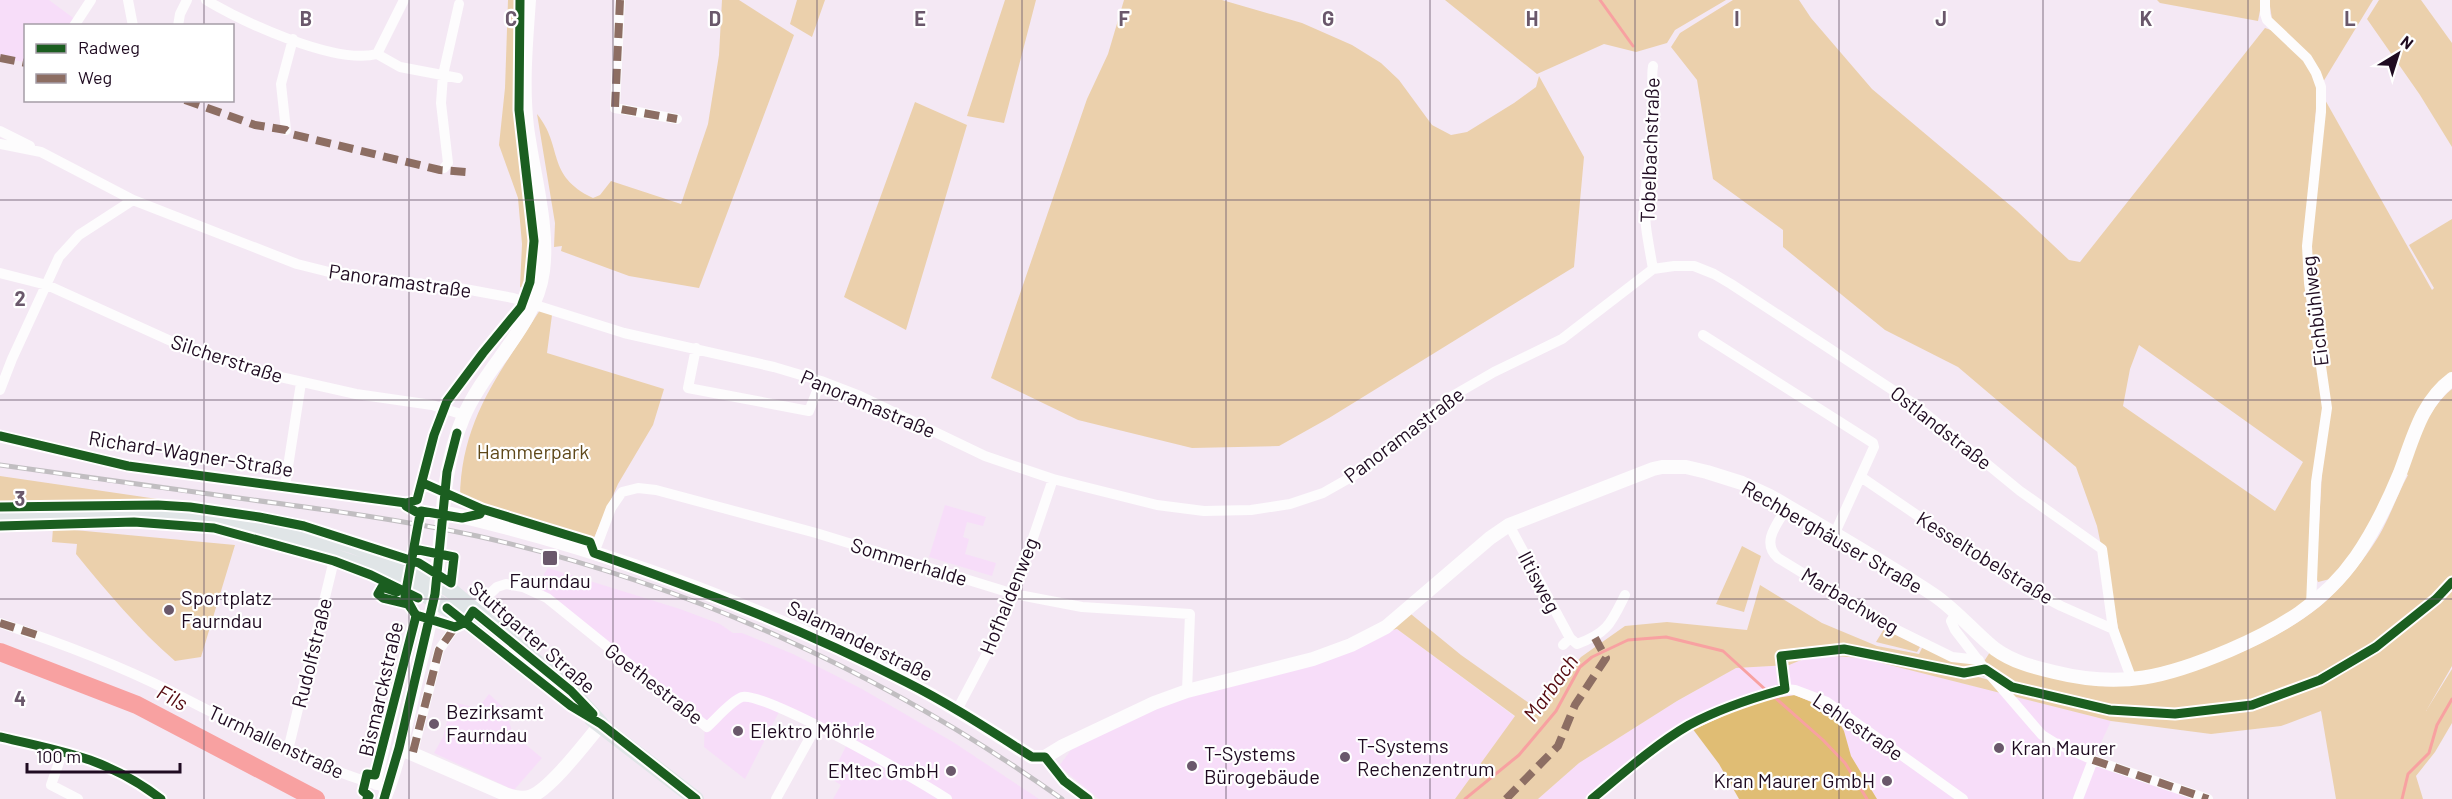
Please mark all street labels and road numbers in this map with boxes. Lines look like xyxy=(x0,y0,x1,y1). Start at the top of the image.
street label: Tobelbachstraße xyxy=(1634,77,1664,223)
street label: Eichbühlweg xyxy=(2295,255,2333,368)
street label: Panoramastraße xyxy=(327,258,473,302)
street label: Silcherstraße xyxy=(168,329,286,387)
street label: Panoramastraße xyxy=(797,364,939,442)
street label: Ostlandstraße xyxy=(1886,380,1997,474)
street label: Panoramastraße xyxy=(1339,381,1468,487)
street label: Richard-Wagner-Straße xyxy=(87,425,295,481)
street label: Rechberghäuser Straße xyxy=(1738,475,1927,598)
street label: Kesseltobelstraße xyxy=(1913,505,2058,609)
street label: Sommerhalde xyxy=(848,532,970,590)
street label: Hofhaldenweg xyxy=(974,534,1042,658)
street label: Iltisweg xyxy=(1514,546,1566,617)
street label: Marbachweg xyxy=(1797,562,1904,639)
street label: Stuttgarter Straße xyxy=(465,575,601,698)
street label: Salamanderstraße xyxy=(784,594,937,686)
street label: Rudolfstraße xyxy=(286,595,336,710)
street label: Bismarckstraße xyxy=(353,619,407,759)
street label: Goethestraße xyxy=(601,637,709,729)
street label: Lehlestraße xyxy=(1809,687,1908,765)
street label: Turnhallenstraße xyxy=(205,699,348,783)

